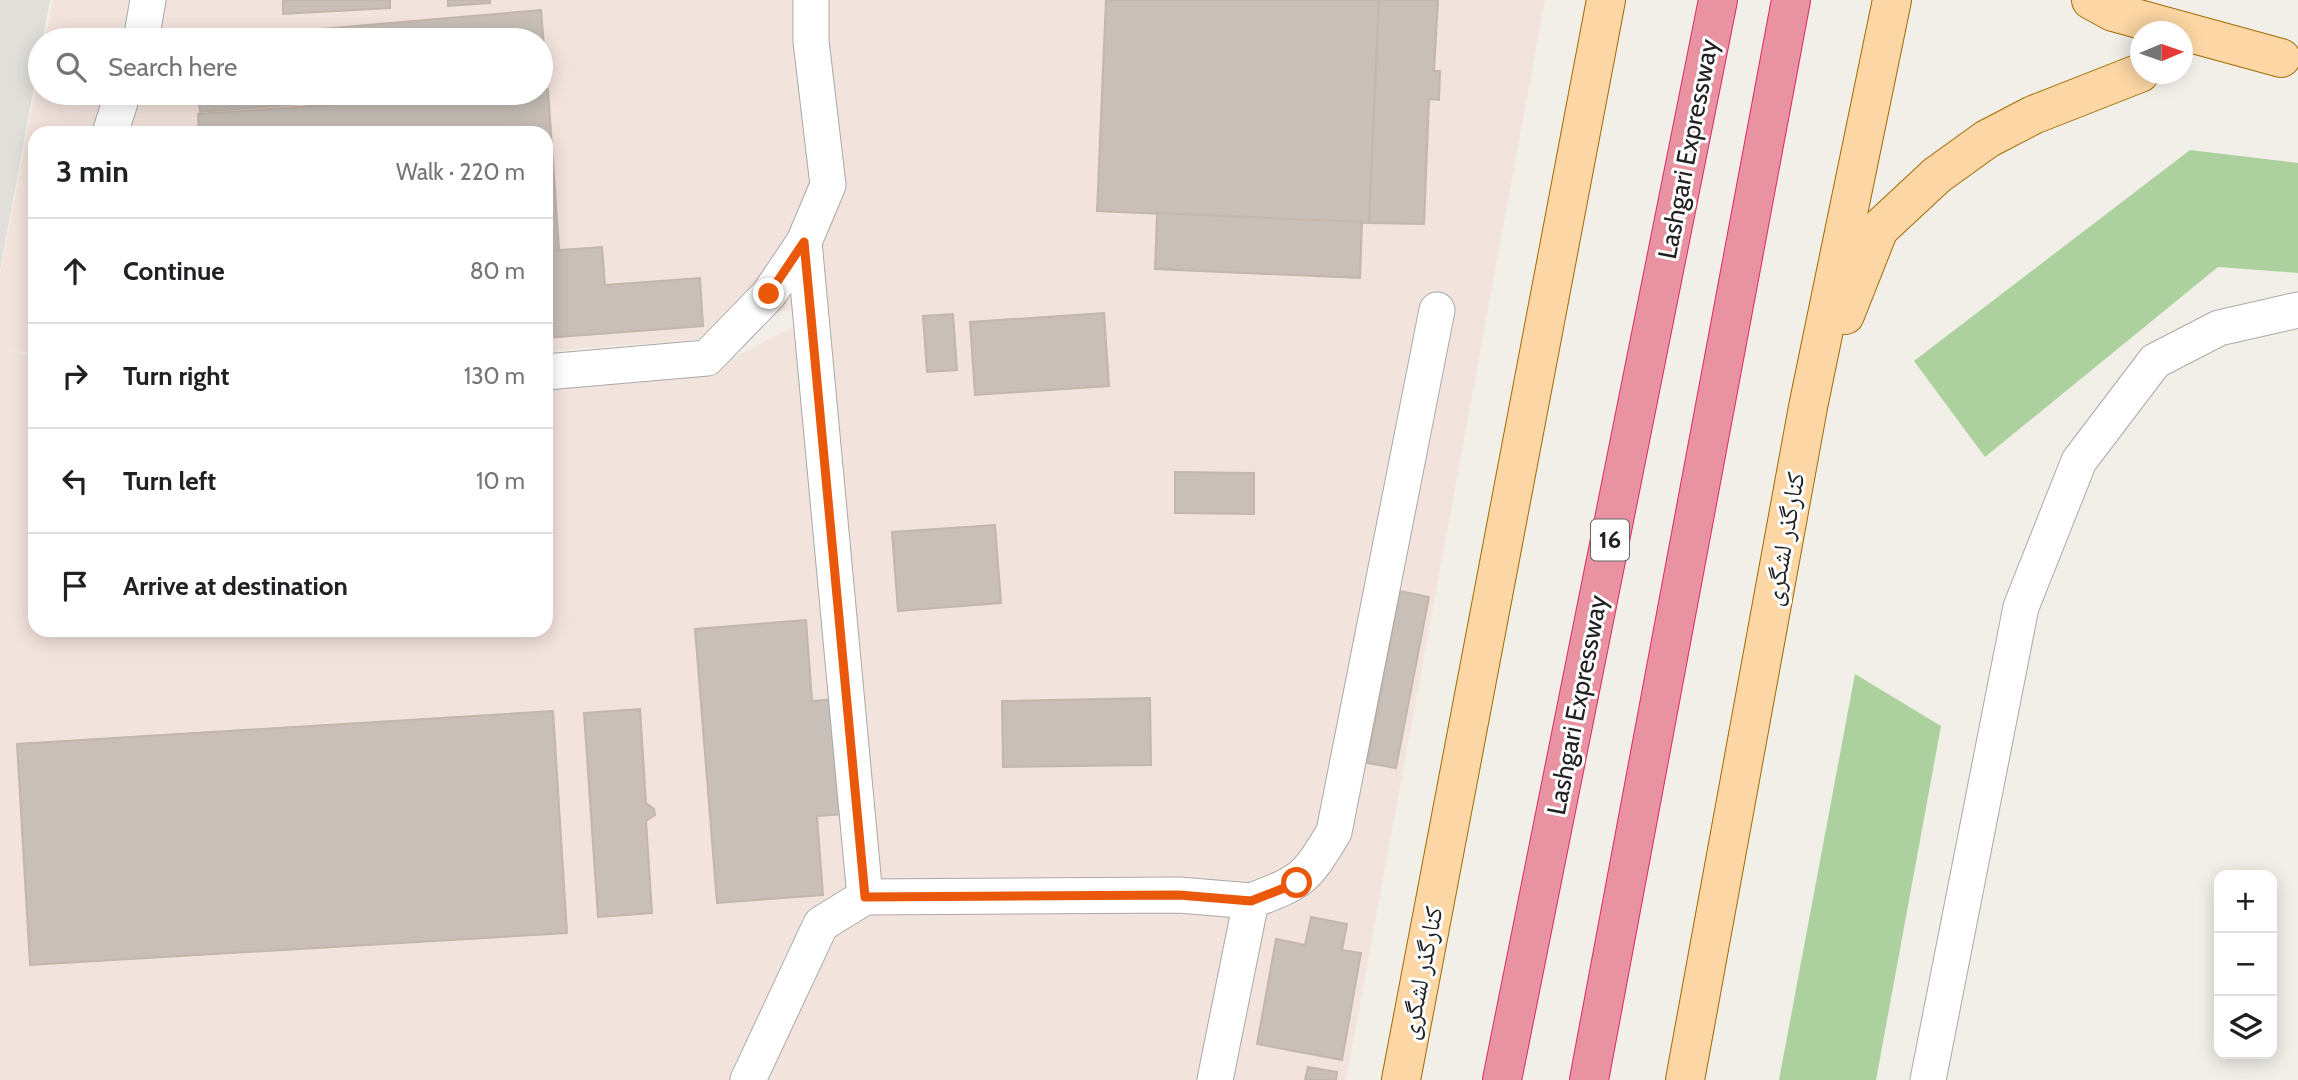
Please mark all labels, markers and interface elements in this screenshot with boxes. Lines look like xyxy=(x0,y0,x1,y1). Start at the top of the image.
north arrow xyxy=(2130,21,2193,84)
search box xyxy=(28,28,553,105)
street label: Lashgari Expressway xyxy=(1651,36,1725,262)
icon: search xyxy=(52,48,90,86)
text: Search here xyxy=(108,51,237,83)
text: 3 min xyxy=(56,153,129,190)
text: Walk · 220 m xyxy=(396,158,525,186)
icon: ahead xyxy=(56,252,94,290)
text: Continue xyxy=(123,255,225,287)
text: 80 m xyxy=(470,257,525,285)
route end xyxy=(753,278,784,309)
icon: right xyxy=(56,357,94,395)
text: Turn right xyxy=(123,360,229,392)
text: 130 m xyxy=(464,362,525,390)
icon: left xyxy=(56,462,94,500)
text: Turn left xyxy=(123,465,216,497)
text: 10 m xyxy=(476,467,525,495)
street label: کنارگذر لشگری xyxy=(1756,469,1812,608)
road number: 16 xyxy=(1591,520,1629,560)
icon: arrive xyxy=(56,567,94,605)
text: Arrive at destination xyxy=(123,570,348,602)
street label: Lashgari Expressway xyxy=(1540,592,1614,818)
route start xyxy=(1281,867,1312,898)
map controls xyxy=(2214,870,2277,1059)
button: + xyxy=(2214,870,2277,933)
street label: کنارگذر لشگری xyxy=(1392,903,1450,1042)
button: − xyxy=(2214,933,2277,996)
button: layers xyxy=(2214,996,2277,1059)

